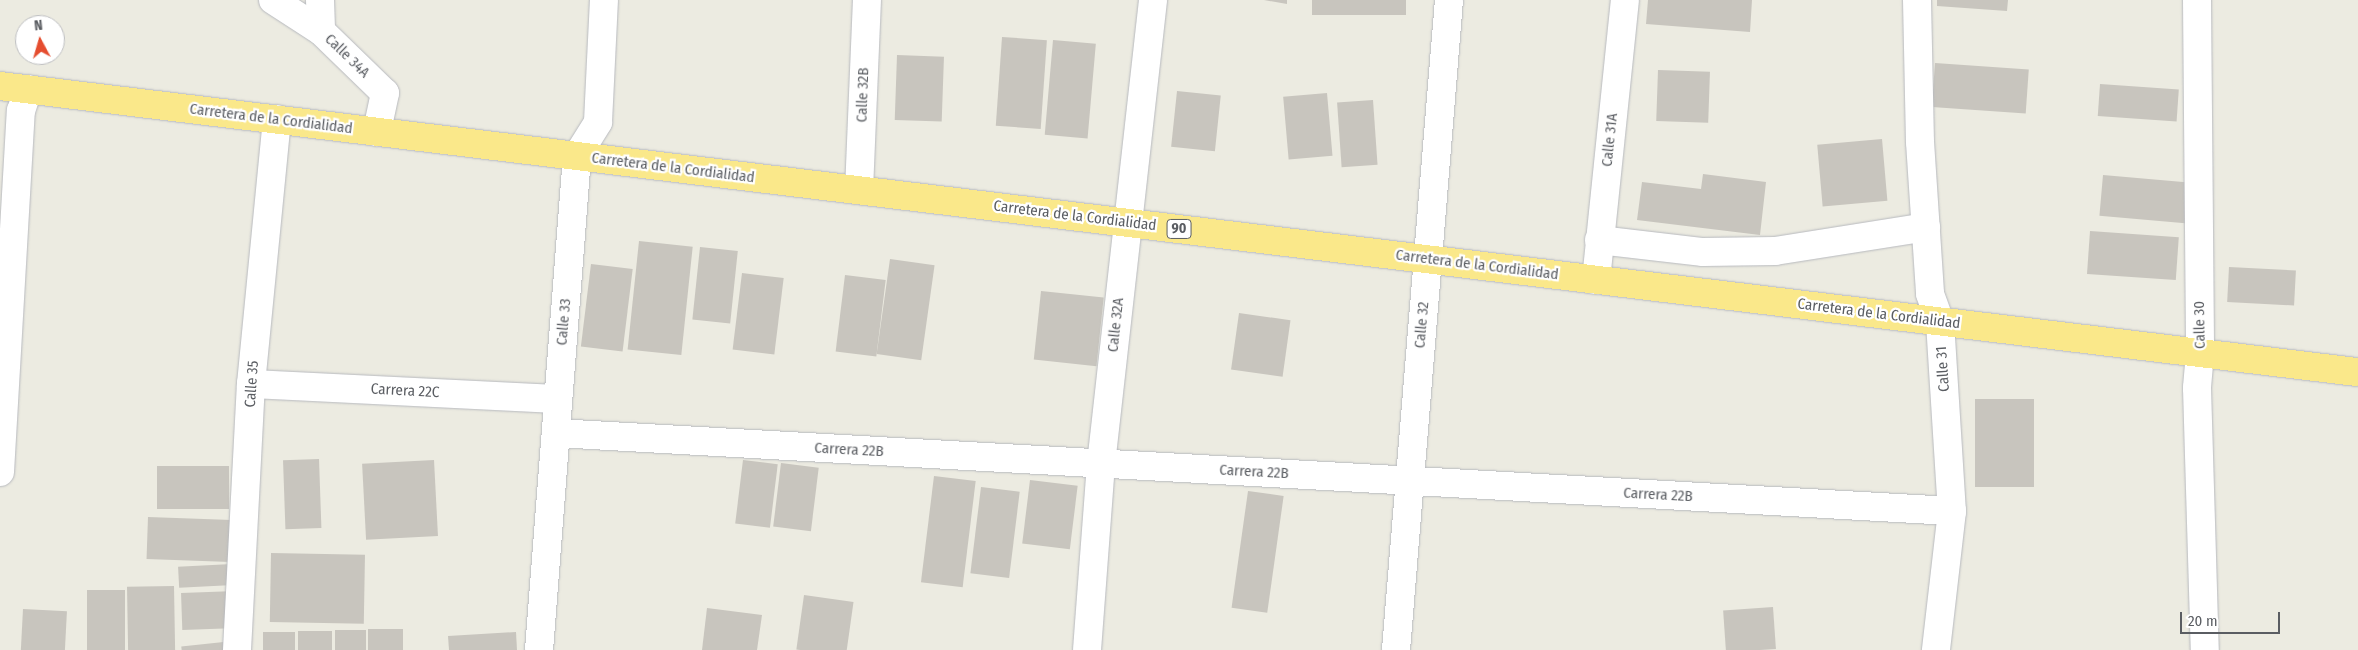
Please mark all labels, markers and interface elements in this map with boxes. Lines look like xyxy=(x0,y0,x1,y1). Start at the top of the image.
north arrow xyxy=(15,15,65,65)
text: N xyxy=(33,17,44,34)
street label: Calle 34A xyxy=(321,30,373,82)
street label: Calle 32B xyxy=(853,67,873,123)
street label: Carretera de la Cordialidad xyxy=(189,100,353,138)
street label: Calle 31A xyxy=(1598,112,1622,168)
street label: Carretera de la Cordialidad xyxy=(591,149,755,187)
street label: Carretera de la Cordialidad xyxy=(993,197,1157,235)
road number: 90 xyxy=(1166,218,1192,240)
street label: Carretera de la Cordialidad xyxy=(1395,246,1559,284)
street label: Carretera de la Cordialidad xyxy=(1797,295,1961,333)
street label: Calle 32A xyxy=(1104,297,1128,353)
street label: Calle 33 xyxy=(553,298,575,346)
street label: Calle 32 xyxy=(1411,301,1433,349)
street label: Calle 30 xyxy=(2191,301,2209,349)
street label: Calle 31 xyxy=(1932,346,1954,392)
street label: Calle 35 xyxy=(241,360,263,408)
street label: Carrera 22C xyxy=(370,380,440,402)
street label: Carrera 22B xyxy=(814,439,884,461)
street label: Carrera 22B xyxy=(1219,461,1289,483)
street label: Carrera 22B xyxy=(1623,484,1693,506)
scale bar xyxy=(2183,602,2283,634)
text: 20 m xyxy=(2188,612,2218,630)

